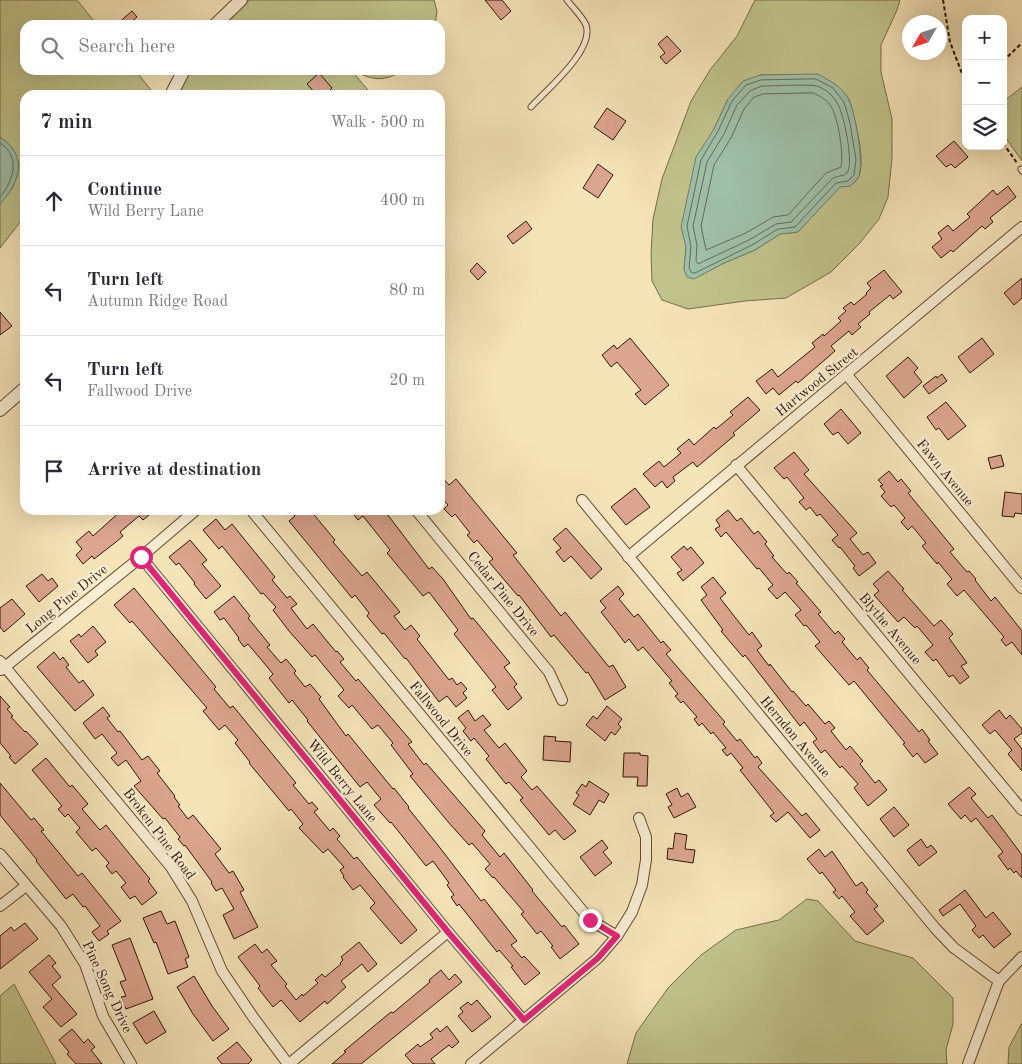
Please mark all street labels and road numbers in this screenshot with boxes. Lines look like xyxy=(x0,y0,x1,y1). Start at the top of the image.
street label: Hartwood Street xyxy=(773,345,861,419)
street label: Fawn Avenue xyxy=(914,437,976,509)
street label: Cedar Pine Drive xyxy=(465,549,541,639)
street label: Long Pine Drive xyxy=(24,562,110,636)
street label: Blythe Avenue xyxy=(856,591,924,667)
street label: Fallwood Drive xyxy=(407,679,475,759)
street label: Herndon Avenue xyxy=(757,694,833,780)
street label: Wild Berry Lane xyxy=(304,737,380,825)
street label: Broken Pine Road xyxy=(120,786,198,882)
street label: Pine Song Drive xyxy=(80,939,134,1035)

